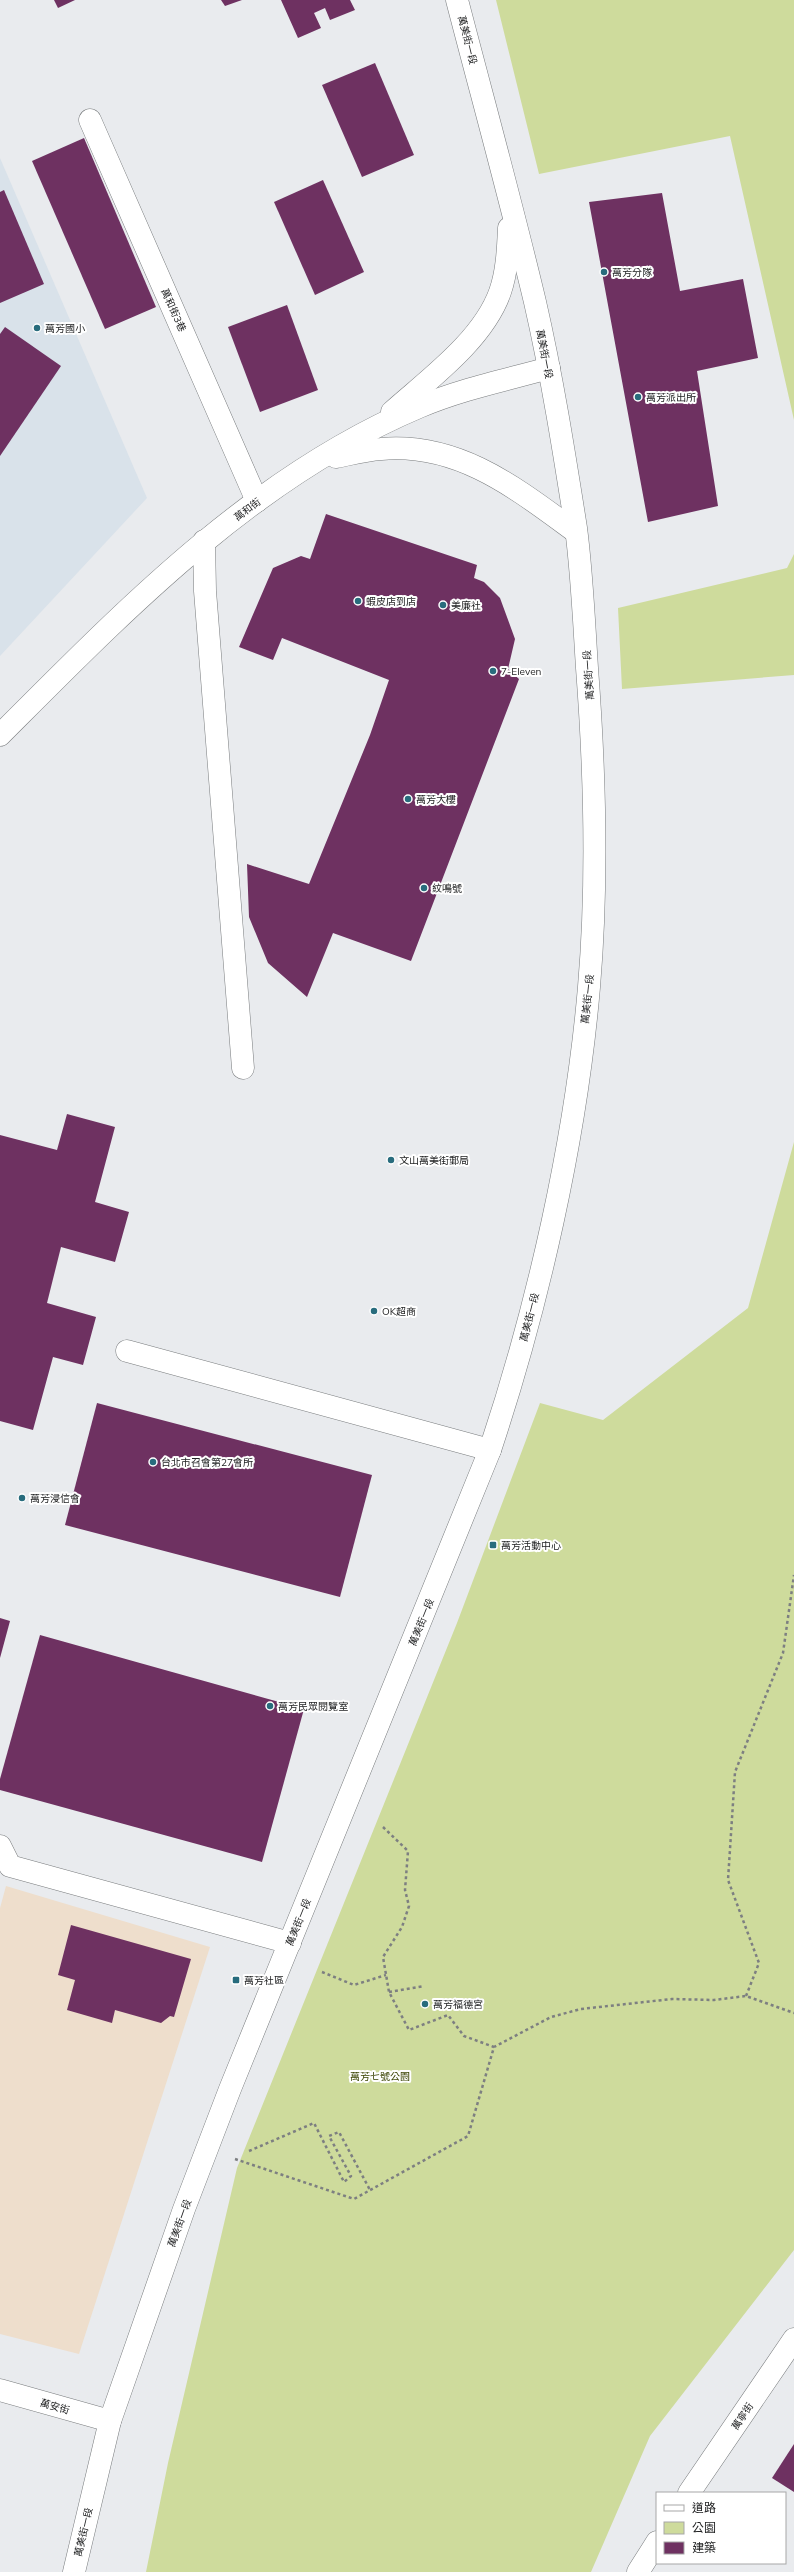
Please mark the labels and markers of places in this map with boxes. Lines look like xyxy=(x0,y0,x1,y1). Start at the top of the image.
place label: 萬芳分隊 xyxy=(612,266,652,279)
marker: 萬芳分隊 xyxy=(599,267,609,277)
place label: 萬芳國小 xyxy=(45,322,85,335)
marker: 萬芳國小 xyxy=(32,323,42,333)
place label: 萬芳派出所 xyxy=(646,391,696,404)
marker: 萬芳派出所 xyxy=(633,392,643,402)
place label: 蝦皮店到店 xyxy=(366,595,416,608)
marker: 蝦皮店到店 xyxy=(353,596,363,606)
place label: 美廉社 xyxy=(451,599,481,612)
marker: 美廉社 xyxy=(438,600,448,610)
place label: 7-Eleven xyxy=(501,665,542,678)
marker: 7-Eleven xyxy=(488,666,498,676)
place label: 萬芳大樓 xyxy=(416,793,456,806)
marker: 萬芳大樓 xyxy=(403,794,413,804)
place label: 紋鳴號 xyxy=(432,882,462,895)
marker: 紋鳴號 xyxy=(419,883,429,893)
place label: 文山萬美街郵局 xyxy=(399,1154,469,1167)
marker: 文山萬美街郵局 xyxy=(386,1155,396,1165)
place label: OK超商 xyxy=(382,1305,416,1318)
marker: OK超商 xyxy=(369,1306,379,1316)
place label: 台北市召會第27會所 xyxy=(161,1456,253,1469)
marker: 台北市召會第27會所 xyxy=(148,1457,158,1467)
place label: 萬芳浸信會 xyxy=(30,1492,80,1505)
marker: 萬芳浸信會 xyxy=(17,1493,27,1503)
place label: 萬芳活動中心 xyxy=(501,1539,561,1552)
marker: 萬芳活動中心 xyxy=(488,1540,498,1550)
place label: 萬芳民眾閱覽室 xyxy=(278,1700,348,1713)
marker: 萬芳民眾閱覽室 xyxy=(265,1701,275,1711)
place label: 萬芳社區 xyxy=(244,1974,284,1987)
marker: 萬芳社區 xyxy=(231,1975,241,1985)
place label: 萬芳福德宮 xyxy=(433,1998,483,2011)
marker: 萬芳福德宮 xyxy=(420,1999,430,2009)

